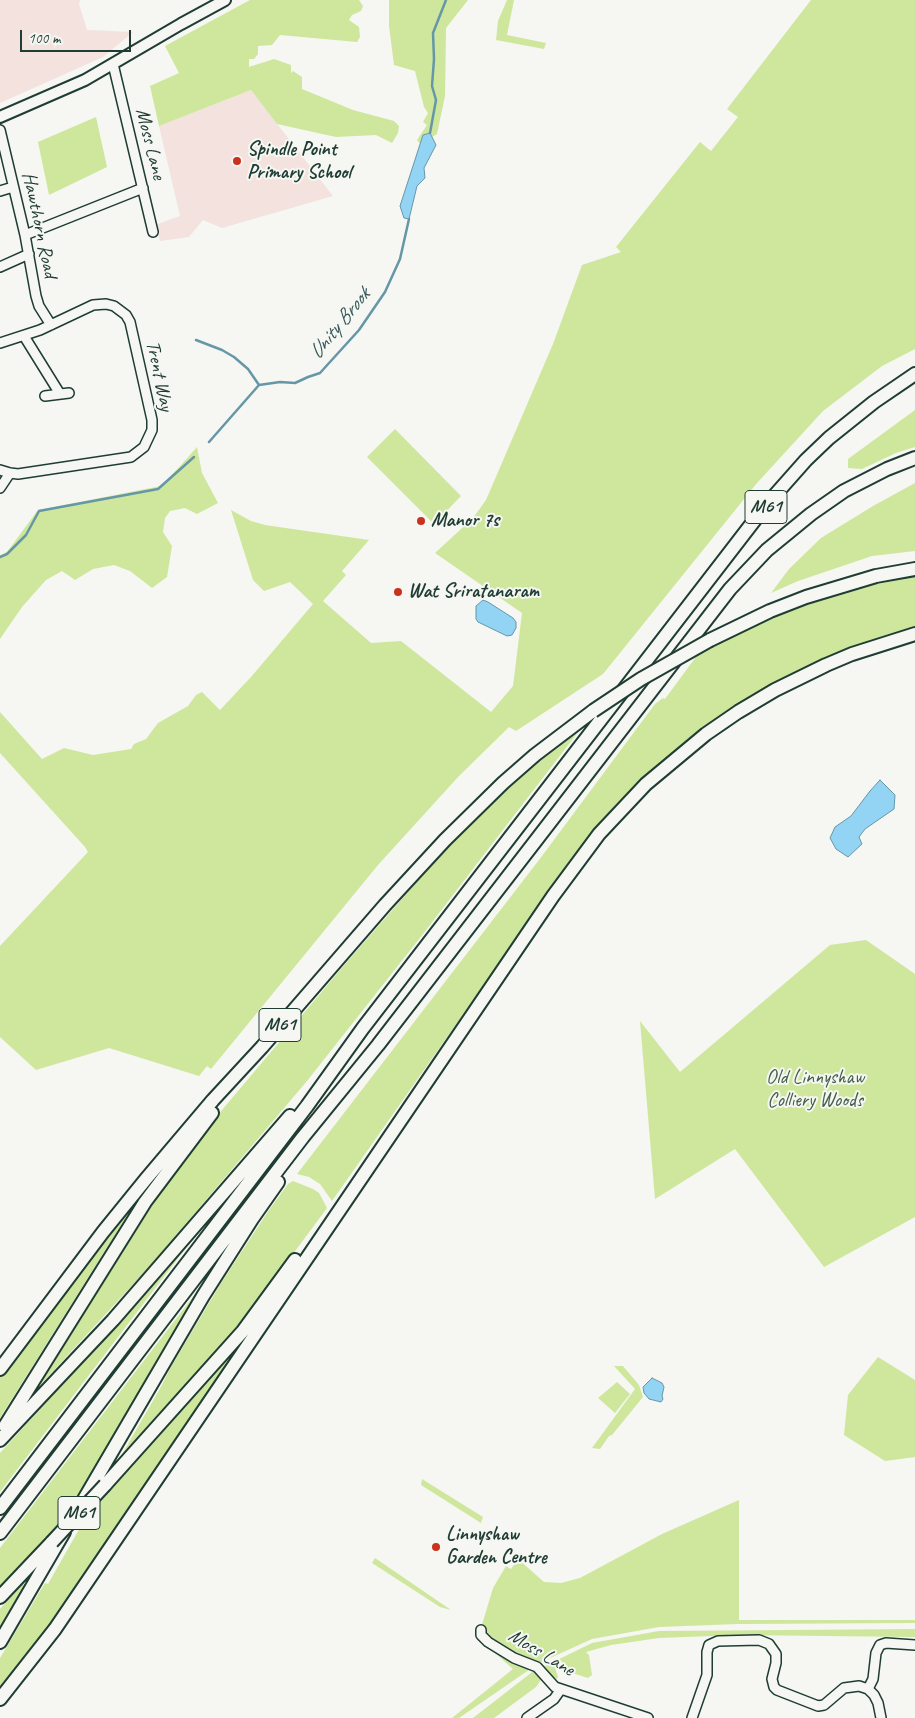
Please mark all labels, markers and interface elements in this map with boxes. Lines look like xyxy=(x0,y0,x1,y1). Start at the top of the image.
scale bar xyxy=(22,20,134,52)
text: 100 m xyxy=(28,29,60,48)
street label: Moss Lane xyxy=(130,106,170,182)
place label: Spindle Point Primary School xyxy=(247,138,351,185)
marker: Spindle Point Primary School xyxy=(231,155,243,167)
street label: Hawthorn Road xyxy=(16,170,62,280)
water label: Unity Brook xyxy=(304,284,376,364)
street label: Trent Way xyxy=(140,339,178,413)
road number: M61 xyxy=(745,491,787,524)
place label: Manor 7s xyxy=(431,509,499,533)
marker: Manor 7s xyxy=(415,515,427,527)
place label: Wat Sriratanaram xyxy=(408,580,539,604)
marker: Wat Sriratanaram xyxy=(392,586,404,598)
road number: M61 xyxy=(259,1008,301,1042)
park label: Old Linnyshaw Colliery Woods xyxy=(766,1066,864,1113)
road number: M61 xyxy=(58,1496,100,1530)
place label: Linnyshaw Garden Centre xyxy=(446,1523,547,1570)
marker: Linnyshaw Garden Centre xyxy=(430,1541,442,1553)
street label: Moss Lane xyxy=(504,1624,578,1682)

